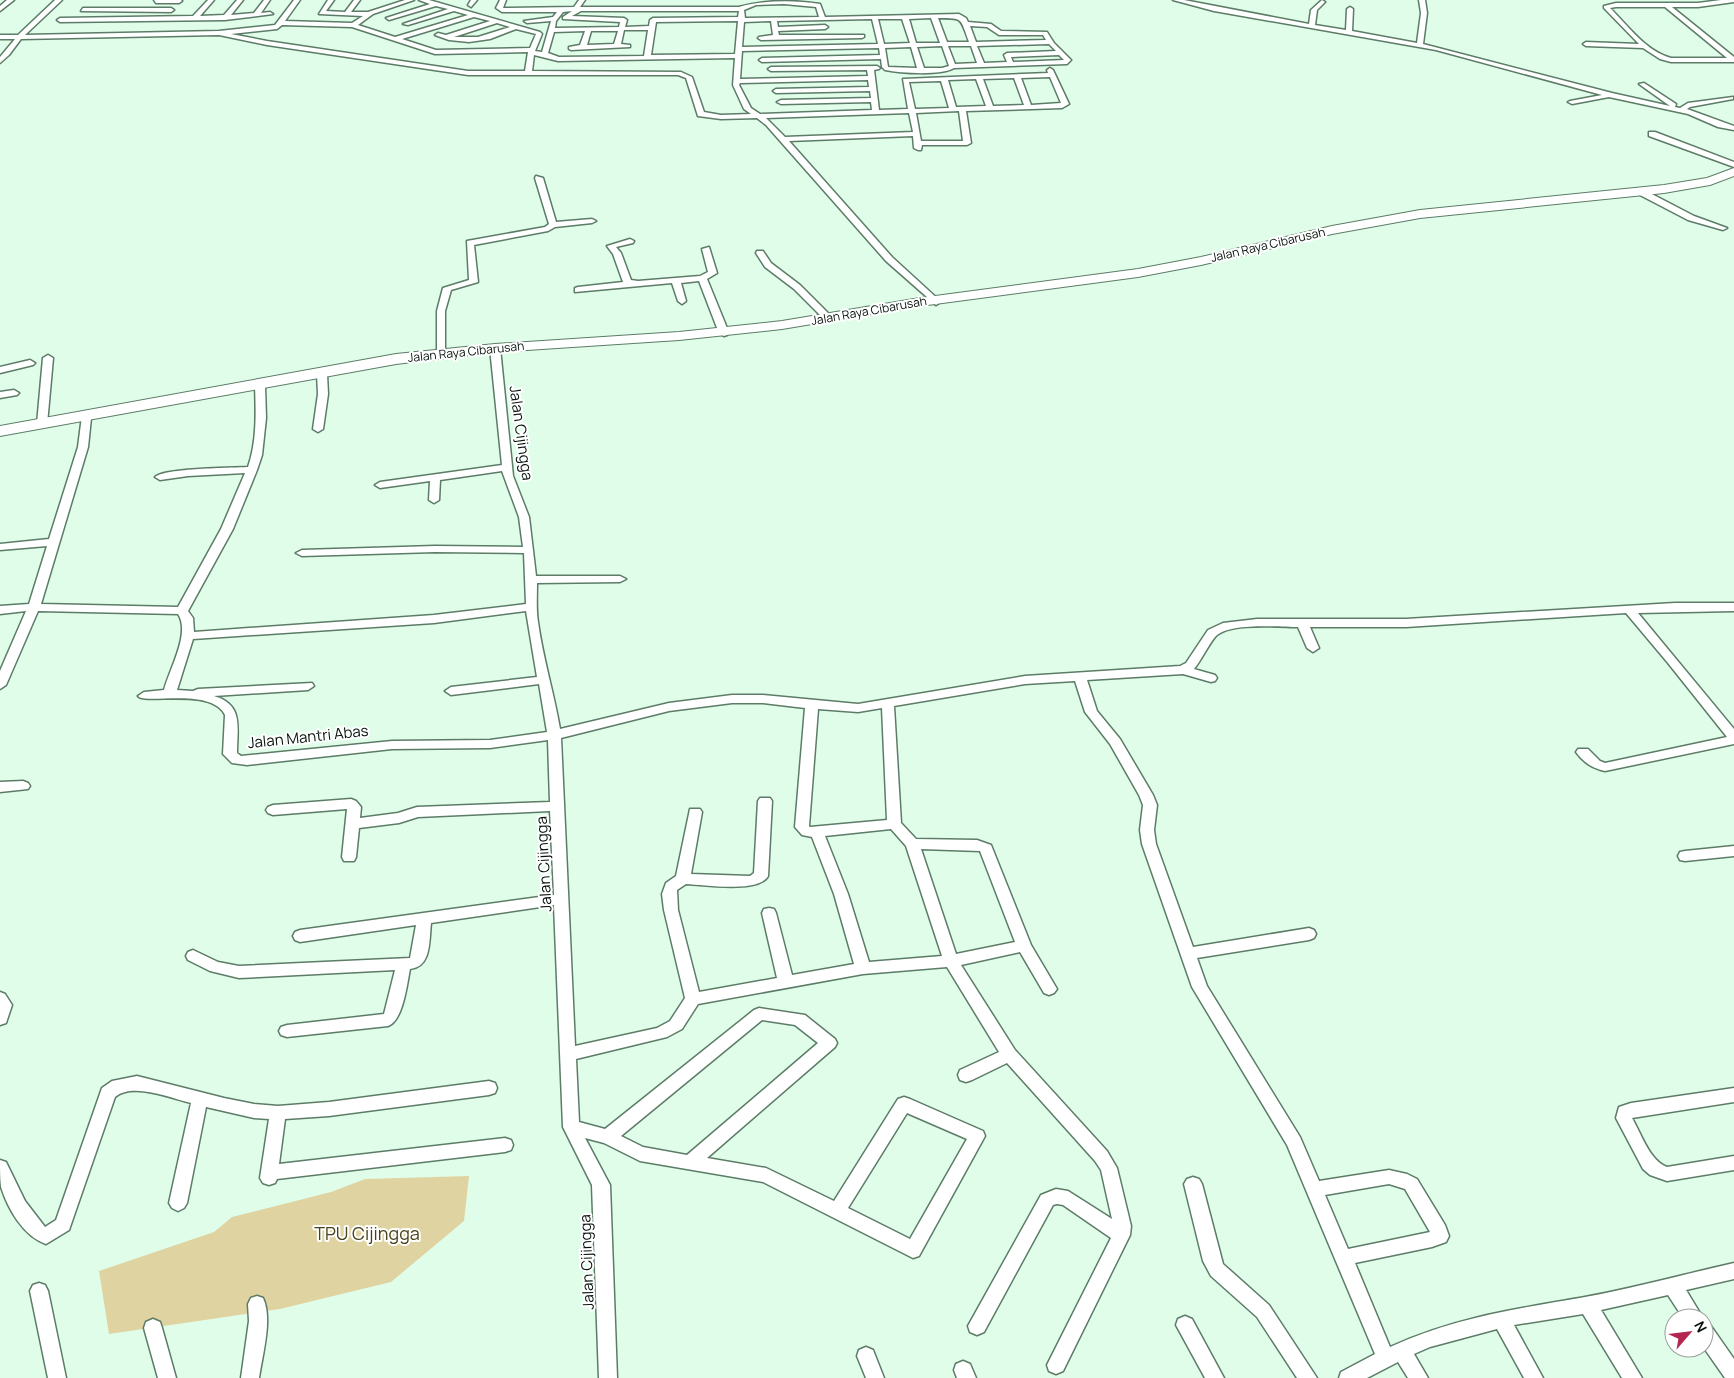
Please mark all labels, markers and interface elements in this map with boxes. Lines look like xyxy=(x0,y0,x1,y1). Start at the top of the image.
street label: Jalan Raya Cibarusah xyxy=(1209,223,1327,266)
street label: Jalan Raya Cibarusah xyxy=(810,292,928,329)
street label: Jalan Raya Cibarusah xyxy=(407,337,525,366)
street label: Jalan Cijingga xyxy=(504,384,539,482)
street label: Jalan Mantri Abas xyxy=(246,720,370,753)
street label: Jalan Cijingga xyxy=(531,816,556,912)
street label: Jalan Cijingga xyxy=(574,1214,599,1310)
park label: TPU Cijingga xyxy=(314,1221,420,1245)
north arrow xyxy=(1664,1308,1714,1358)
text: N xyxy=(1690,1318,1712,1336)

